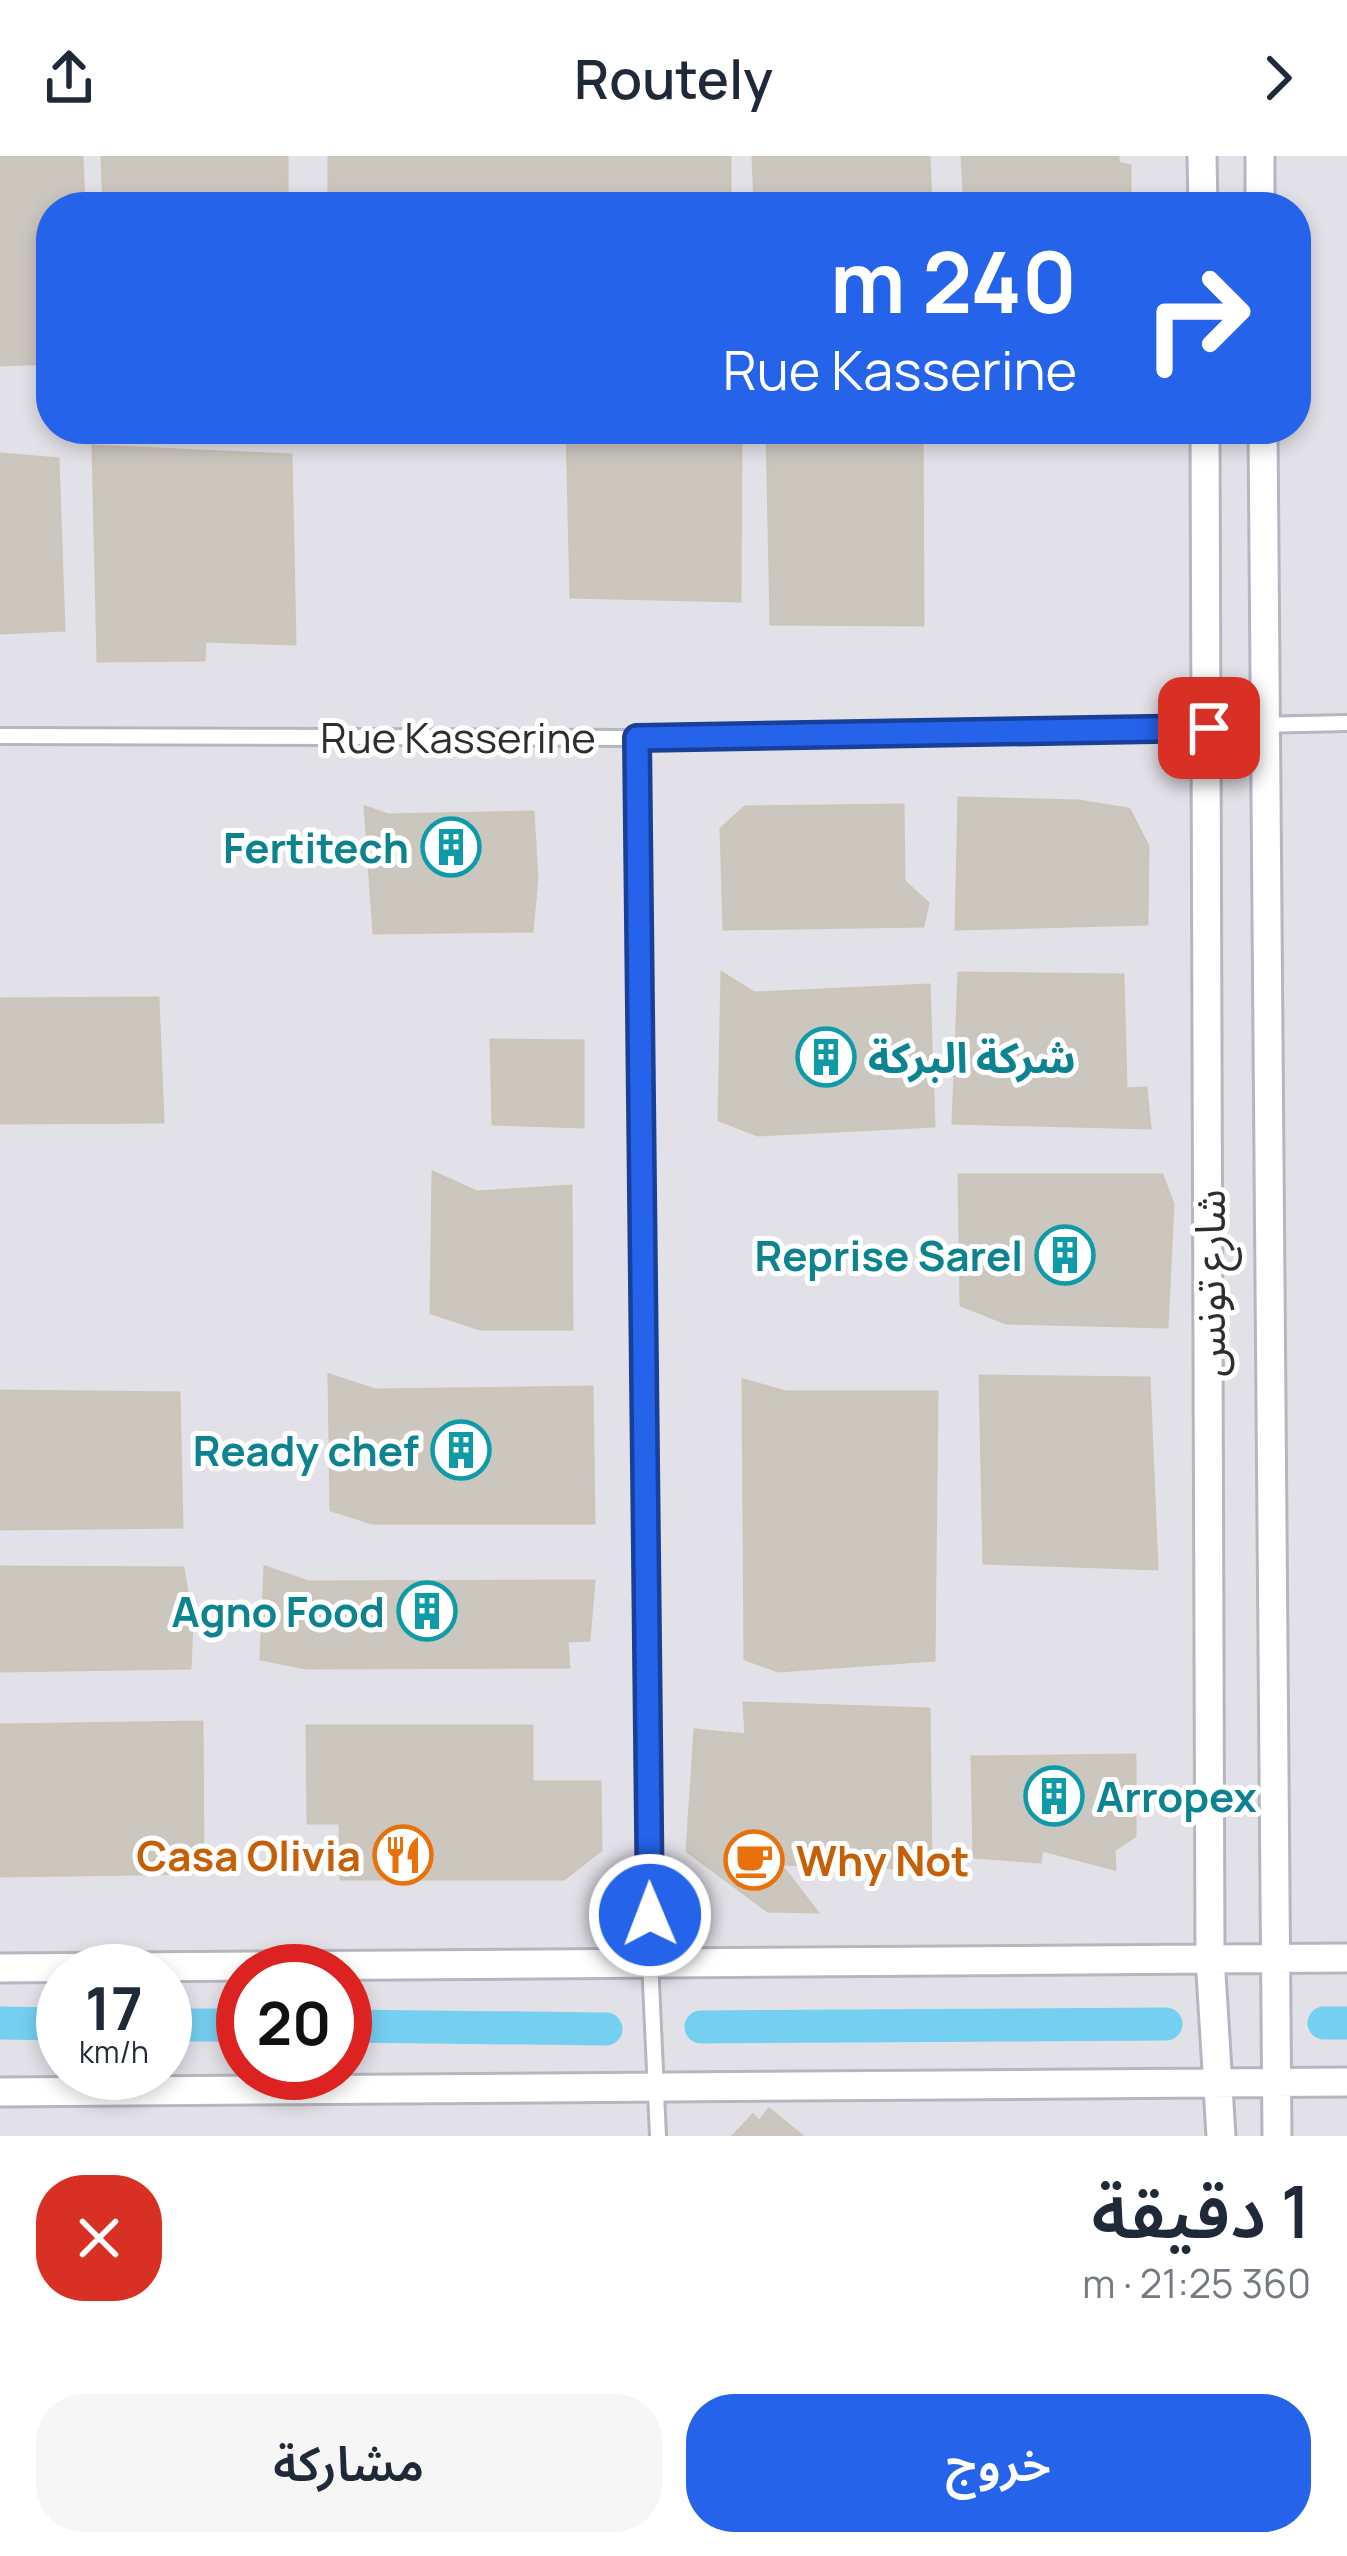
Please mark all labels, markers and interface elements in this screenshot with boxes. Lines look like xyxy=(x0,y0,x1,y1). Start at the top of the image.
text: Routely xyxy=(574,41,773,115)
icon: share xyxy=(36,45,102,111)
icon: forward xyxy=(1245,45,1311,111)
text: 240 m xyxy=(830,223,1077,338)
icon: right xyxy=(1119,240,1275,396)
text: Rue Kasserine xyxy=(723,332,1077,406)
pin xyxy=(1158,677,1260,779)
icon: arrive xyxy=(1176,695,1242,761)
street label: Rue Kasserine xyxy=(320,708,596,766)
building icon: Fertitech xyxy=(420,816,482,878)
place label: Fertitech xyxy=(223,818,409,876)
building icon: شركة البركة xyxy=(795,1026,857,1088)
place label: شركة البركة xyxy=(868,1028,1076,1086)
street label: شارع تونس xyxy=(1180,1189,1242,1377)
building icon: Reprise Sarel xyxy=(1034,1224,1096,1286)
place label: Reprise Sarel xyxy=(755,1226,1023,1284)
building icon: Ready chef xyxy=(430,1419,492,1481)
place label: Ready chef xyxy=(193,1421,419,1479)
building icon: Agno Food xyxy=(396,1580,458,1642)
place label: Agno Food xyxy=(172,1582,385,1640)
building icon: Arropex xyxy=(1023,1765,1085,1827)
place label: Arropex xyxy=(1096,1767,1257,1825)
restaurant icon: Casa Olivia xyxy=(372,1824,434,1886)
place label: Casa Olivia xyxy=(136,1826,361,1884)
cafe icon: Why Not xyxy=(723,1829,785,1891)
place label: Why Not xyxy=(796,1831,969,1889)
position arrow xyxy=(587,1852,713,1978)
speed limit sign: 20 xyxy=(216,1944,372,2100)
text: 17 xyxy=(85,1966,143,2048)
text: km/h xyxy=(79,2031,149,2072)
text: 1 دقيقة xyxy=(1092,2161,1311,2260)
button: close xyxy=(36,2175,162,2301)
text: 360 m · 21:25 xyxy=(1082,2256,1311,2310)
button: مشاركة xyxy=(36,2394,662,2532)
button: خروج xyxy=(686,2394,1311,2532)

